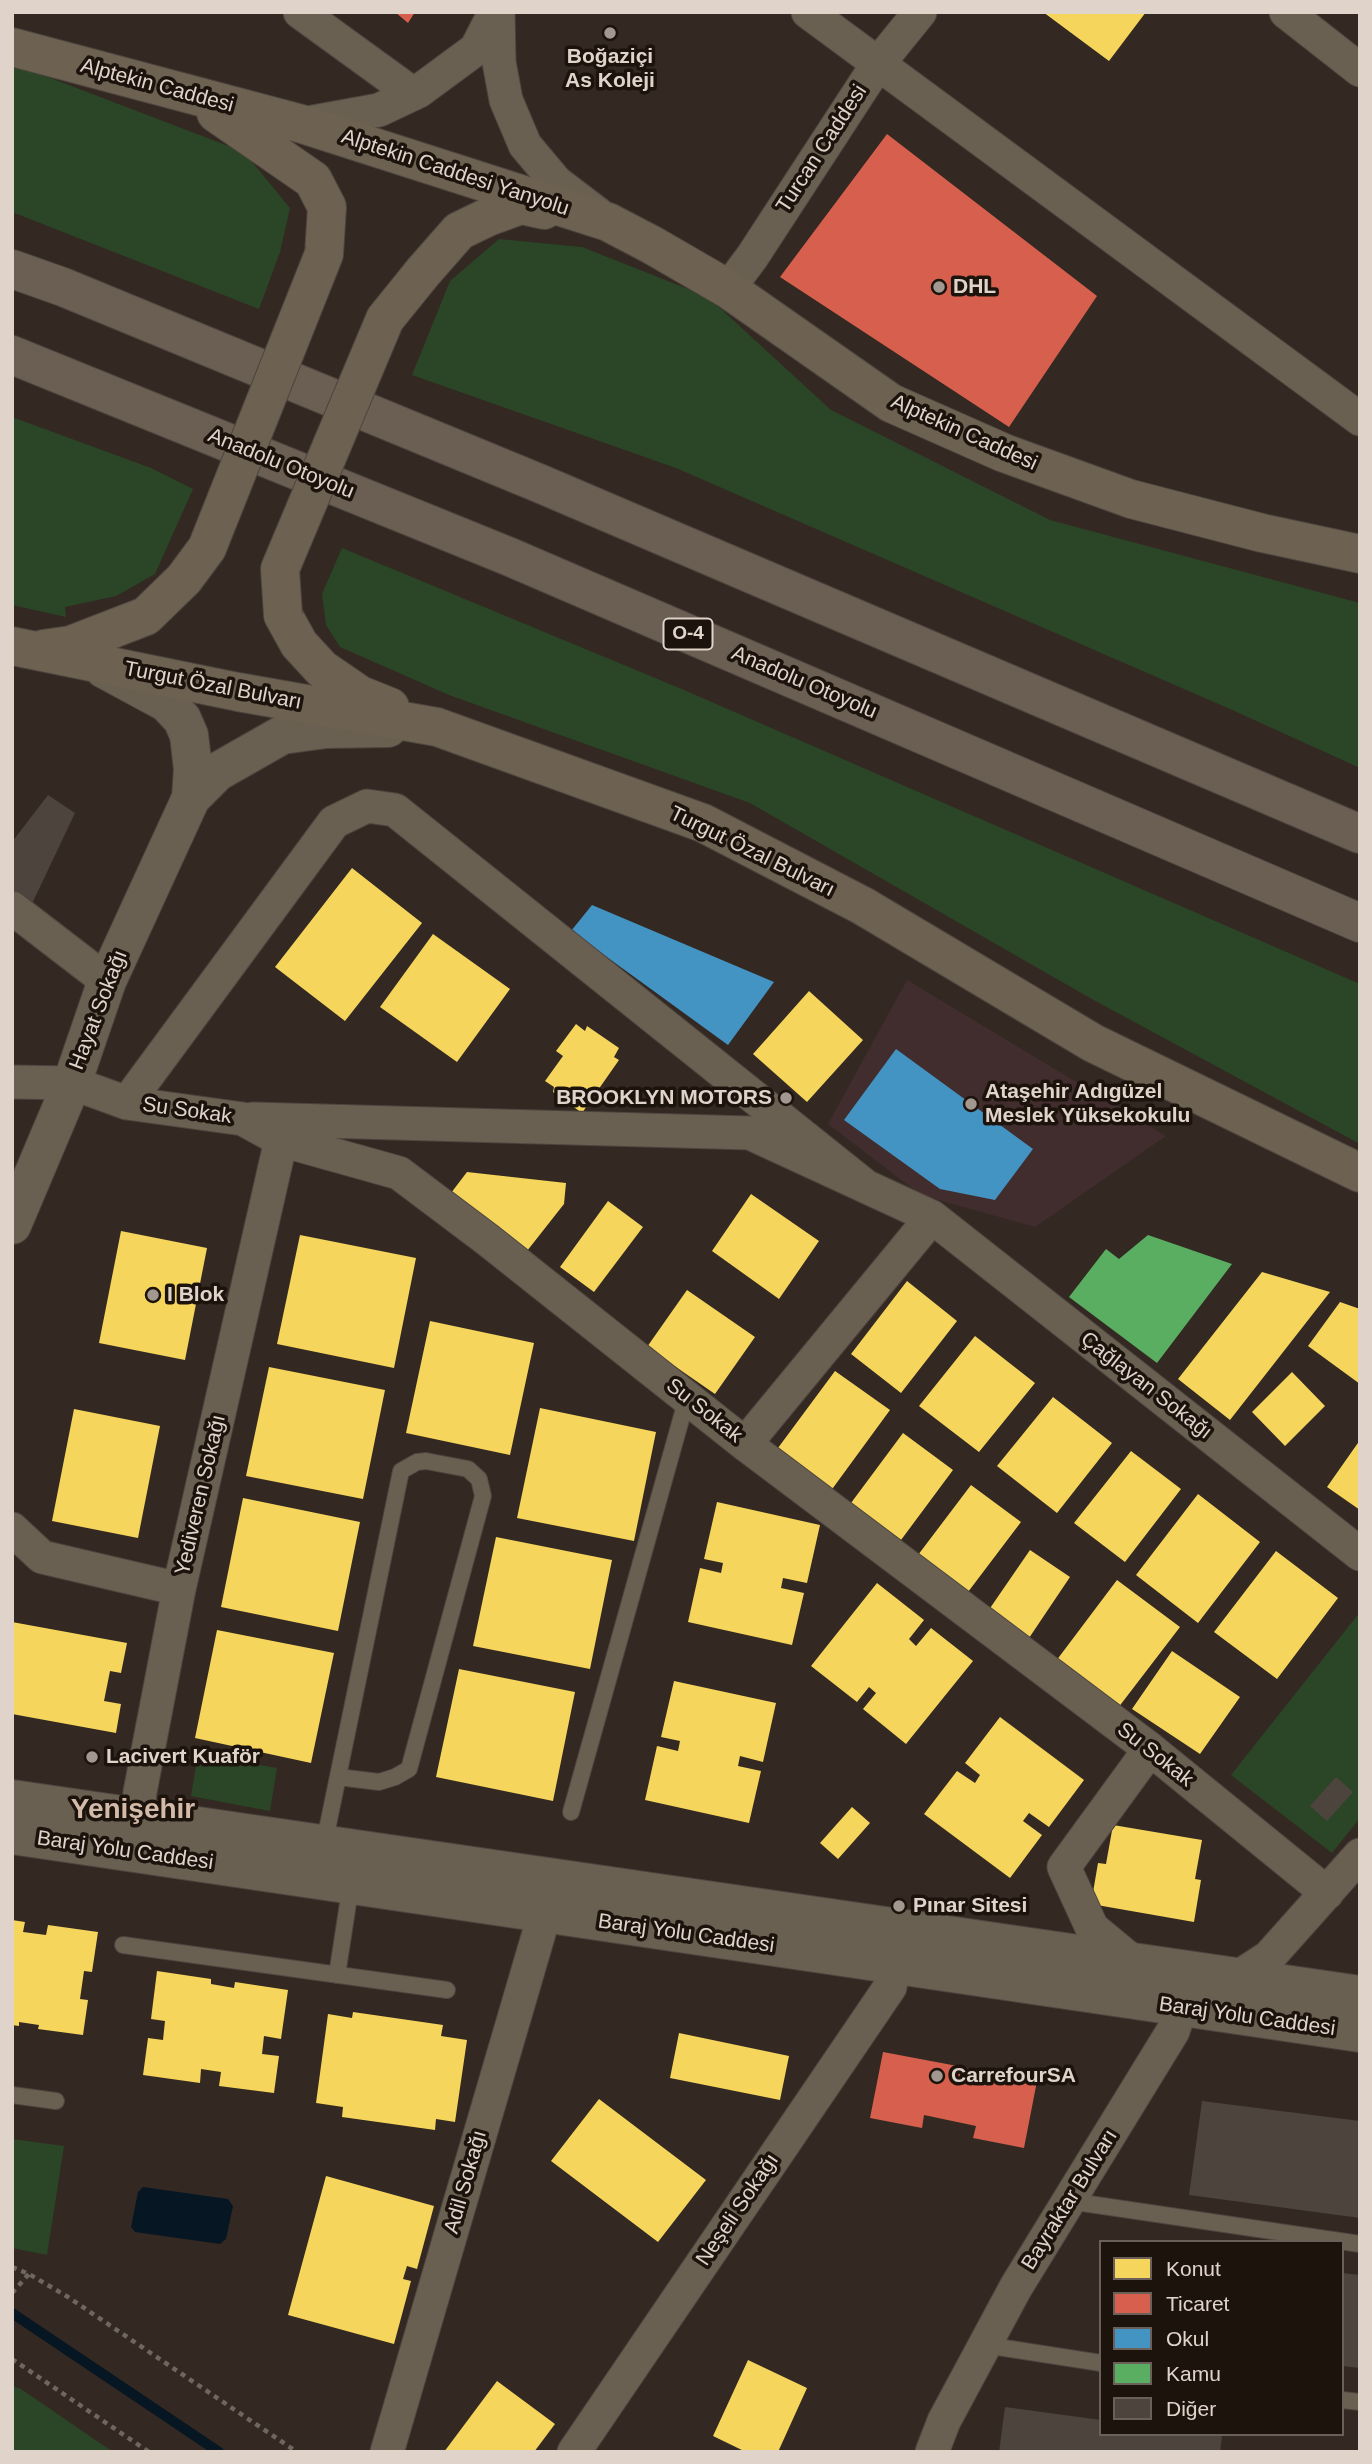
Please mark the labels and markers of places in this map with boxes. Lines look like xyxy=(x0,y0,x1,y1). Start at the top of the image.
marker: Boğaziçi As Koleji xyxy=(602,25,618,41)
place label: Boğaziçi As Koleji xyxy=(565,44,655,94)
place label: DHL xyxy=(953,274,996,300)
marker: DHL xyxy=(931,279,947,295)
place label: Ataşehir Adıgüzel Meslek Yüksekokulu xyxy=(985,1079,1190,1129)
place label: BROOKLYN MOTORS xyxy=(556,1085,772,1111)
marker: BROOKLYN MOTORS xyxy=(778,1090,794,1106)
marker: Ataşehir Adıgüzel Meslek Yüksekokulu xyxy=(963,1096,979,1112)
place label: I Blok xyxy=(167,1282,224,1308)
marker: I Blok xyxy=(145,1287,161,1303)
place label: Lacivert Kuaför xyxy=(106,1744,260,1770)
marker: Lacivert Kuaför xyxy=(84,1749,100,1765)
place label: Pınar Sitesi xyxy=(913,1893,1027,1919)
marker: Pınar Sitesi xyxy=(891,1898,907,1914)
place label: CarrefourSA xyxy=(951,2063,1076,2089)
marker: CarrefourSA xyxy=(929,2068,945,2084)

